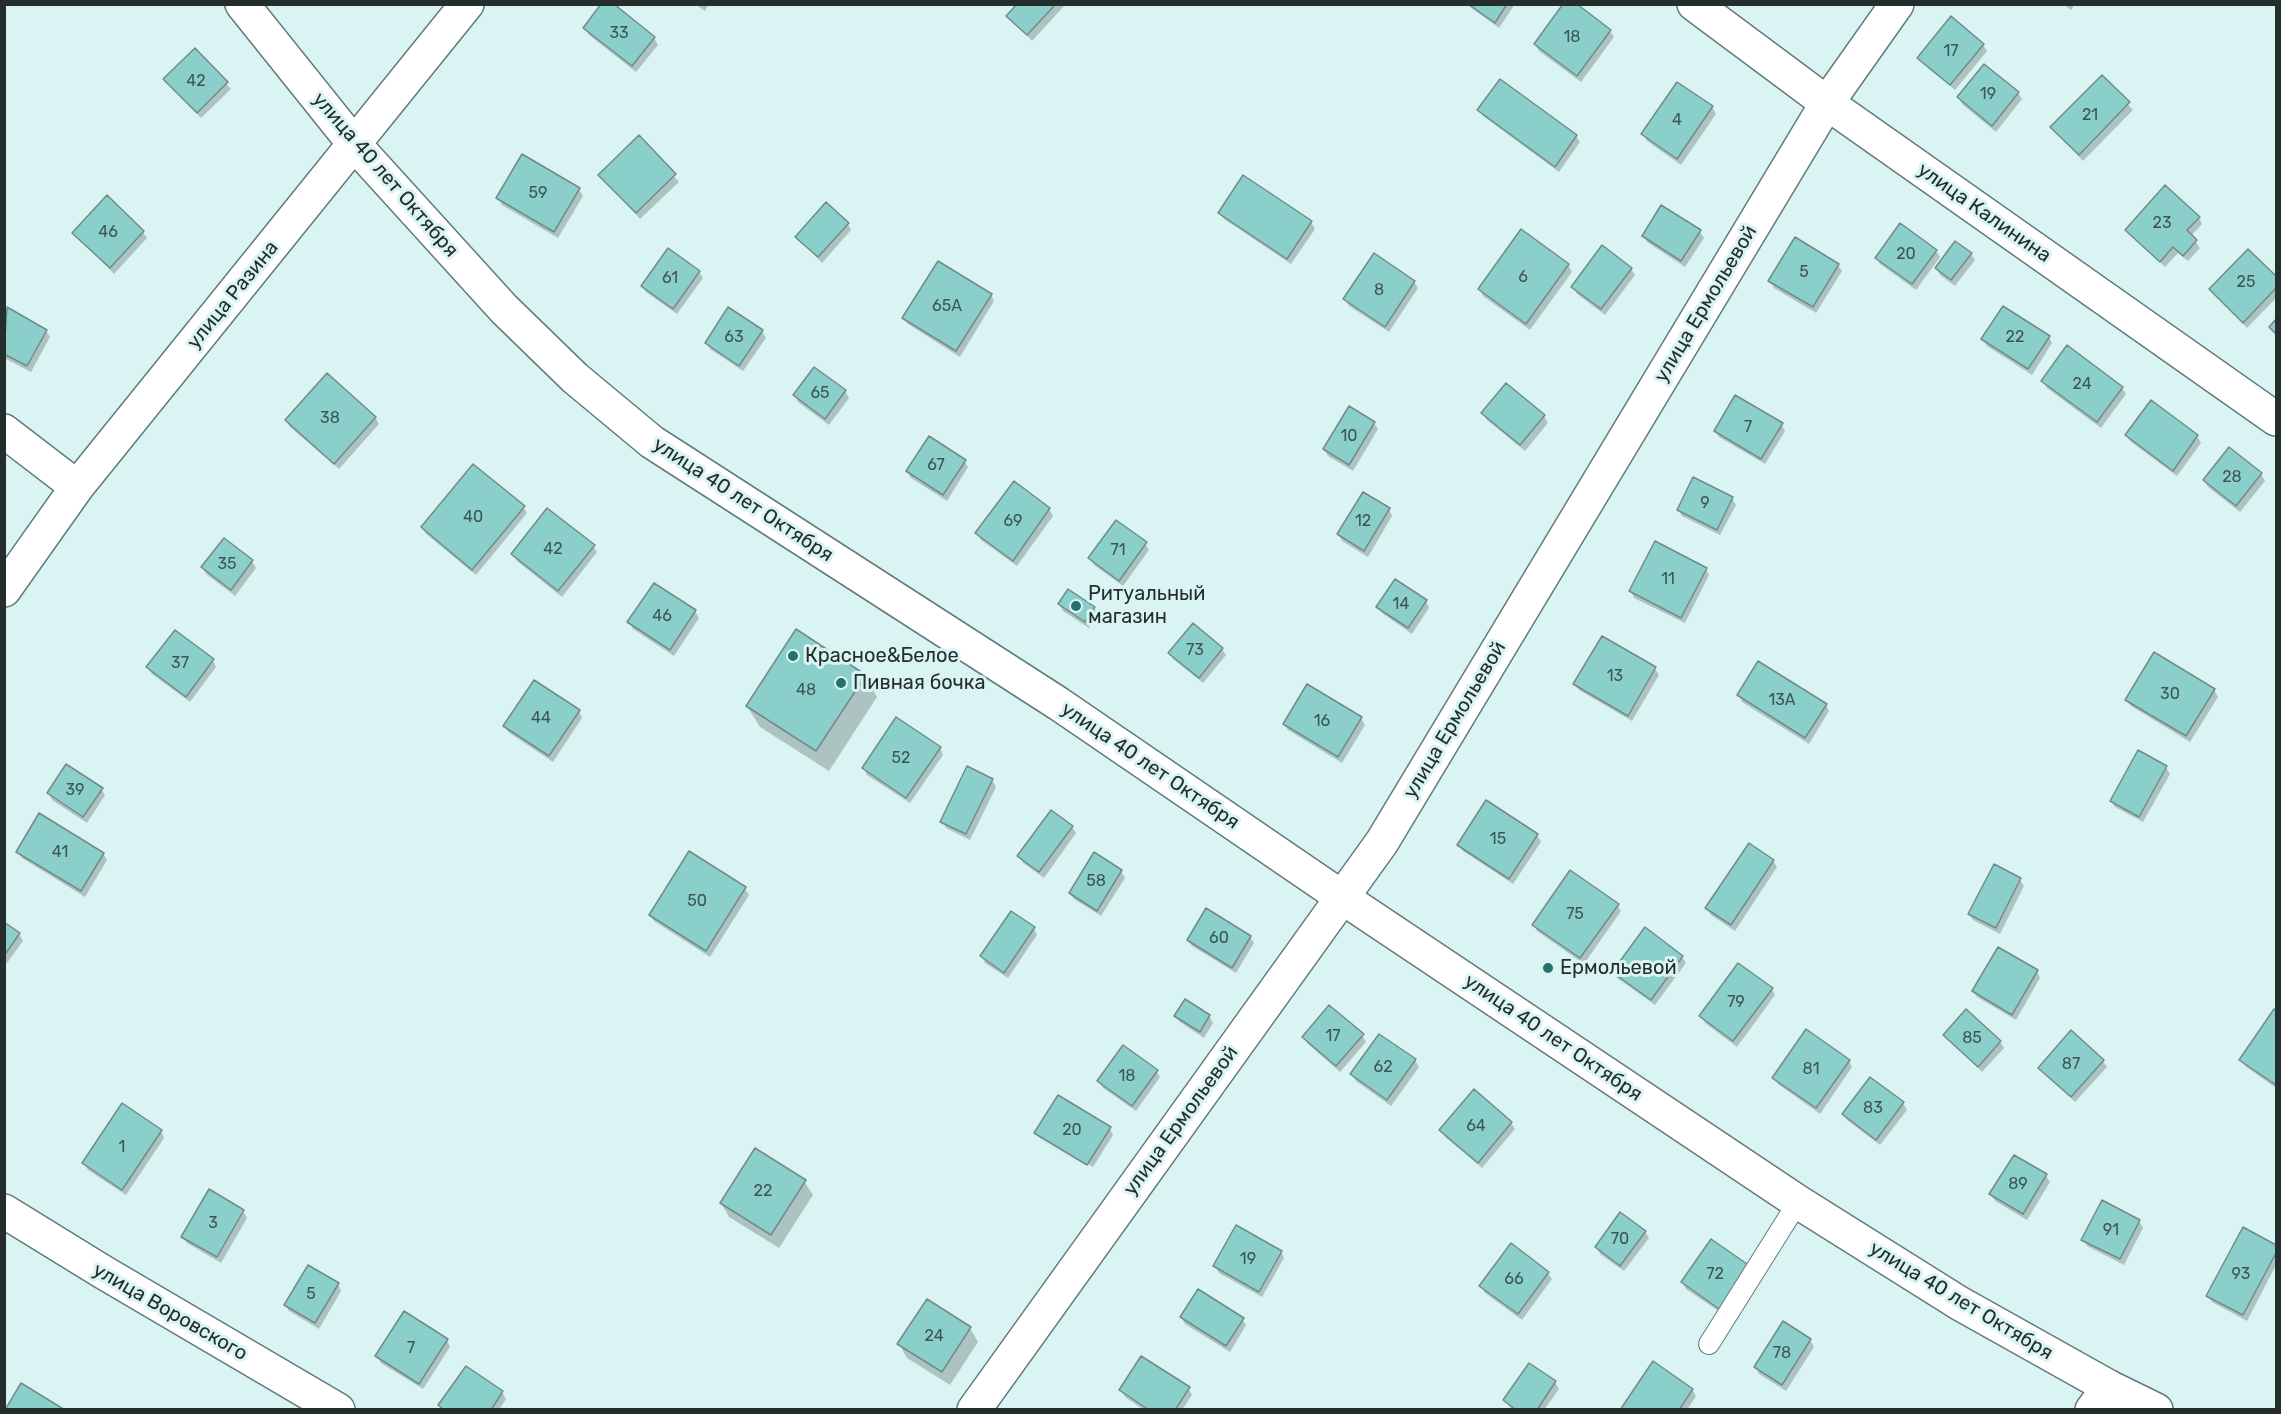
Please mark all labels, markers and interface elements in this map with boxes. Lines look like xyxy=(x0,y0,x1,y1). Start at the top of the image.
house number: 33 xyxy=(609,23,629,43)
house number: 18 xyxy=(1563,27,1581,47)
house number: 17 xyxy=(1943,41,1959,61)
house number: 42 xyxy=(186,71,206,91)
house number: 19 xyxy=(1980,84,1996,104)
street label: улица 40 лет Октября xyxy=(307,88,463,262)
house number: 21 xyxy=(2082,105,2098,125)
house number: 4 xyxy=(1672,110,1682,130)
street label: улица Калинина xyxy=(1913,158,2055,268)
house number: 59 xyxy=(529,183,547,203)
house number: 23 xyxy=(2152,213,2172,233)
street label: улица Ермольевой xyxy=(1650,221,1762,387)
house number: 46 xyxy=(98,222,118,242)
street label: улица Разина xyxy=(182,236,284,354)
house number: 20 xyxy=(1896,244,1916,264)
house number: 5 xyxy=(1799,262,1809,282)
house number: 6 xyxy=(1518,267,1528,287)
house number: 61 xyxy=(662,268,678,288)
house number: 25 xyxy=(2237,272,2255,292)
house number: 8 xyxy=(1374,280,1384,300)
house number: 65А xyxy=(932,296,962,316)
house number: 63 xyxy=(724,327,744,347)
house number: 22 xyxy=(2006,327,2024,347)
house number: 24 xyxy=(2072,374,2092,394)
house number: 65 xyxy=(810,383,830,403)
house number: 38 xyxy=(320,408,340,428)
house number: 7 xyxy=(1744,417,1752,437)
house number: 10 xyxy=(1340,426,1358,446)
street label: улица 40 лет Октября xyxy=(648,433,838,567)
house number: 67 xyxy=(927,455,945,475)
house number: 28 xyxy=(2222,467,2242,487)
house number: 9 xyxy=(1700,493,1710,513)
house number: 40 xyxy=(463,507,483,527)
house number: 69 xyxy=(1003,511,1023,531)
house number: 12 xyxy=(1355,511,1371,531)
house number: 42 xyxy=(543,539,563,559)
house number: 71 xyxy=(1110,540,1126,560)
house number: 35 xyxy=(217,554,237,574)
house number: 11 xyxy=(1661,569,1675,589)
place label: Ритуальный магазин xyxy=(1088,582,1205,629)
house number: 14 xyxy=(1393,594,1409,614)
marker: Ритуальный магазин xyxy=(1069,599,1083,613)
house number: 46 xyxy=(652,606,672,626)
street label: улица Ермольевой xyxy=(1399,637,1511,803)
house number: 73 xyxy=(1186,640,1204,660)
place label: Красное&Белое xyxy=(805,644,959,668)
marker: Красное&Белое xyxy=(786,649,800,663)
house number: 37 xyxy=(171,653,189,673)
house number: 13 xyxy=(1607,666,1623,686)
place label: Пивная бочка xyxy=(853,671,986,695)
marker: Пивная бочка xyxy=(834,676,848,690)
house number: 48 xyxy=(796,680,816,700)
house number: 30 xyxy=(2160,684,2180,704)
house number: 13А xyxy=(1768,690,1796,710)
street label: улица 40 лет Октября xyxy=(1056,697,1244,835)
house number: 44 xyxy=(531,708,551,728)
house number: 16 xyxy=(1314,711,1330,731)
house number: 52 xyxy=(892,748,910,768)
house number: 39 xyxy=(65,780,85,800)
house number: 15 xyxy=(1490,829,1506,849)
house number: 41 xyxy=(52,842,68,862)
house number: 58 xyxy=(1086,871,1106,891)
house number: 50 xyxy=(687,891,707,911)
house number: 75 xyxy=(1566,904,1584,924)
house number: 60 xyxy=(1209,928,1229,948)
place label: Ермольевой xyxy=(1560,956,1677,980)
marker: Ермольевой xyxy=(1541,961,1555,975)
street label: улица 40 лет Октября xyxy=(1459,969,1647,1107)
house number: 79 xyxy=(1727,992,1745,1012)
house number: 17 xyxy=(1325,1026,1341,1046)
house number: 85 xyxy=(1962,1028,1982,1048)
street label: улица Ермольевой xyxy=(1119,1042,1243,1200)
house number: 87 xyxy=(2062,1054,2080,1074)
house number: 62 xyxy=(1373,1057,1393,1077)
house number: 81 xyxy=(1802,1059,1820,1079)
house number: 18 xyxy=(1118,1066,1136,1086)
house number: 83 xyxy=(1863,1098,1883,1118)
house number: 64 xyxy=(1466,1116,1486,1136)
house number: 20 xyxy=(1062,1120,1082,1140)
house number: 1 xyxy=(119,1137,125,1157)
house number: 89 xyxy=(2008,1174,2028,1194)
house number: 22 xyxy=(754,1181,772,1201)
house number: 3 xyxy=(208,1213,218,1233)
house number: 91 xyxy=(2103,1220,2119,1240)
house number: 70 xyxy=(1611,1229,1629,1249)
street label: улица 40 лет Октября xyxy=(1865,1237,2057,1365)
house number: 19 xyxy=(1240,1249,1256,1269)
street label: улица Воровского xyxy=(88,1258,252,1366)
house number: 72 xyxy=(1706,1264,1724,1284)
house number: 93 xyxy=(2232,1264,2250,1284)
house number: 66 xyxy=(1504,1269,1524,1289)
house number: 5 xyxy=(306,1284,316,1304)
house number: 24 xyxy=(924,1326,944,1346)
house number: 7 xyxy=(407,1338,415,1358)
house number: 78 xyxy=(1773,1343,1791,1363)

